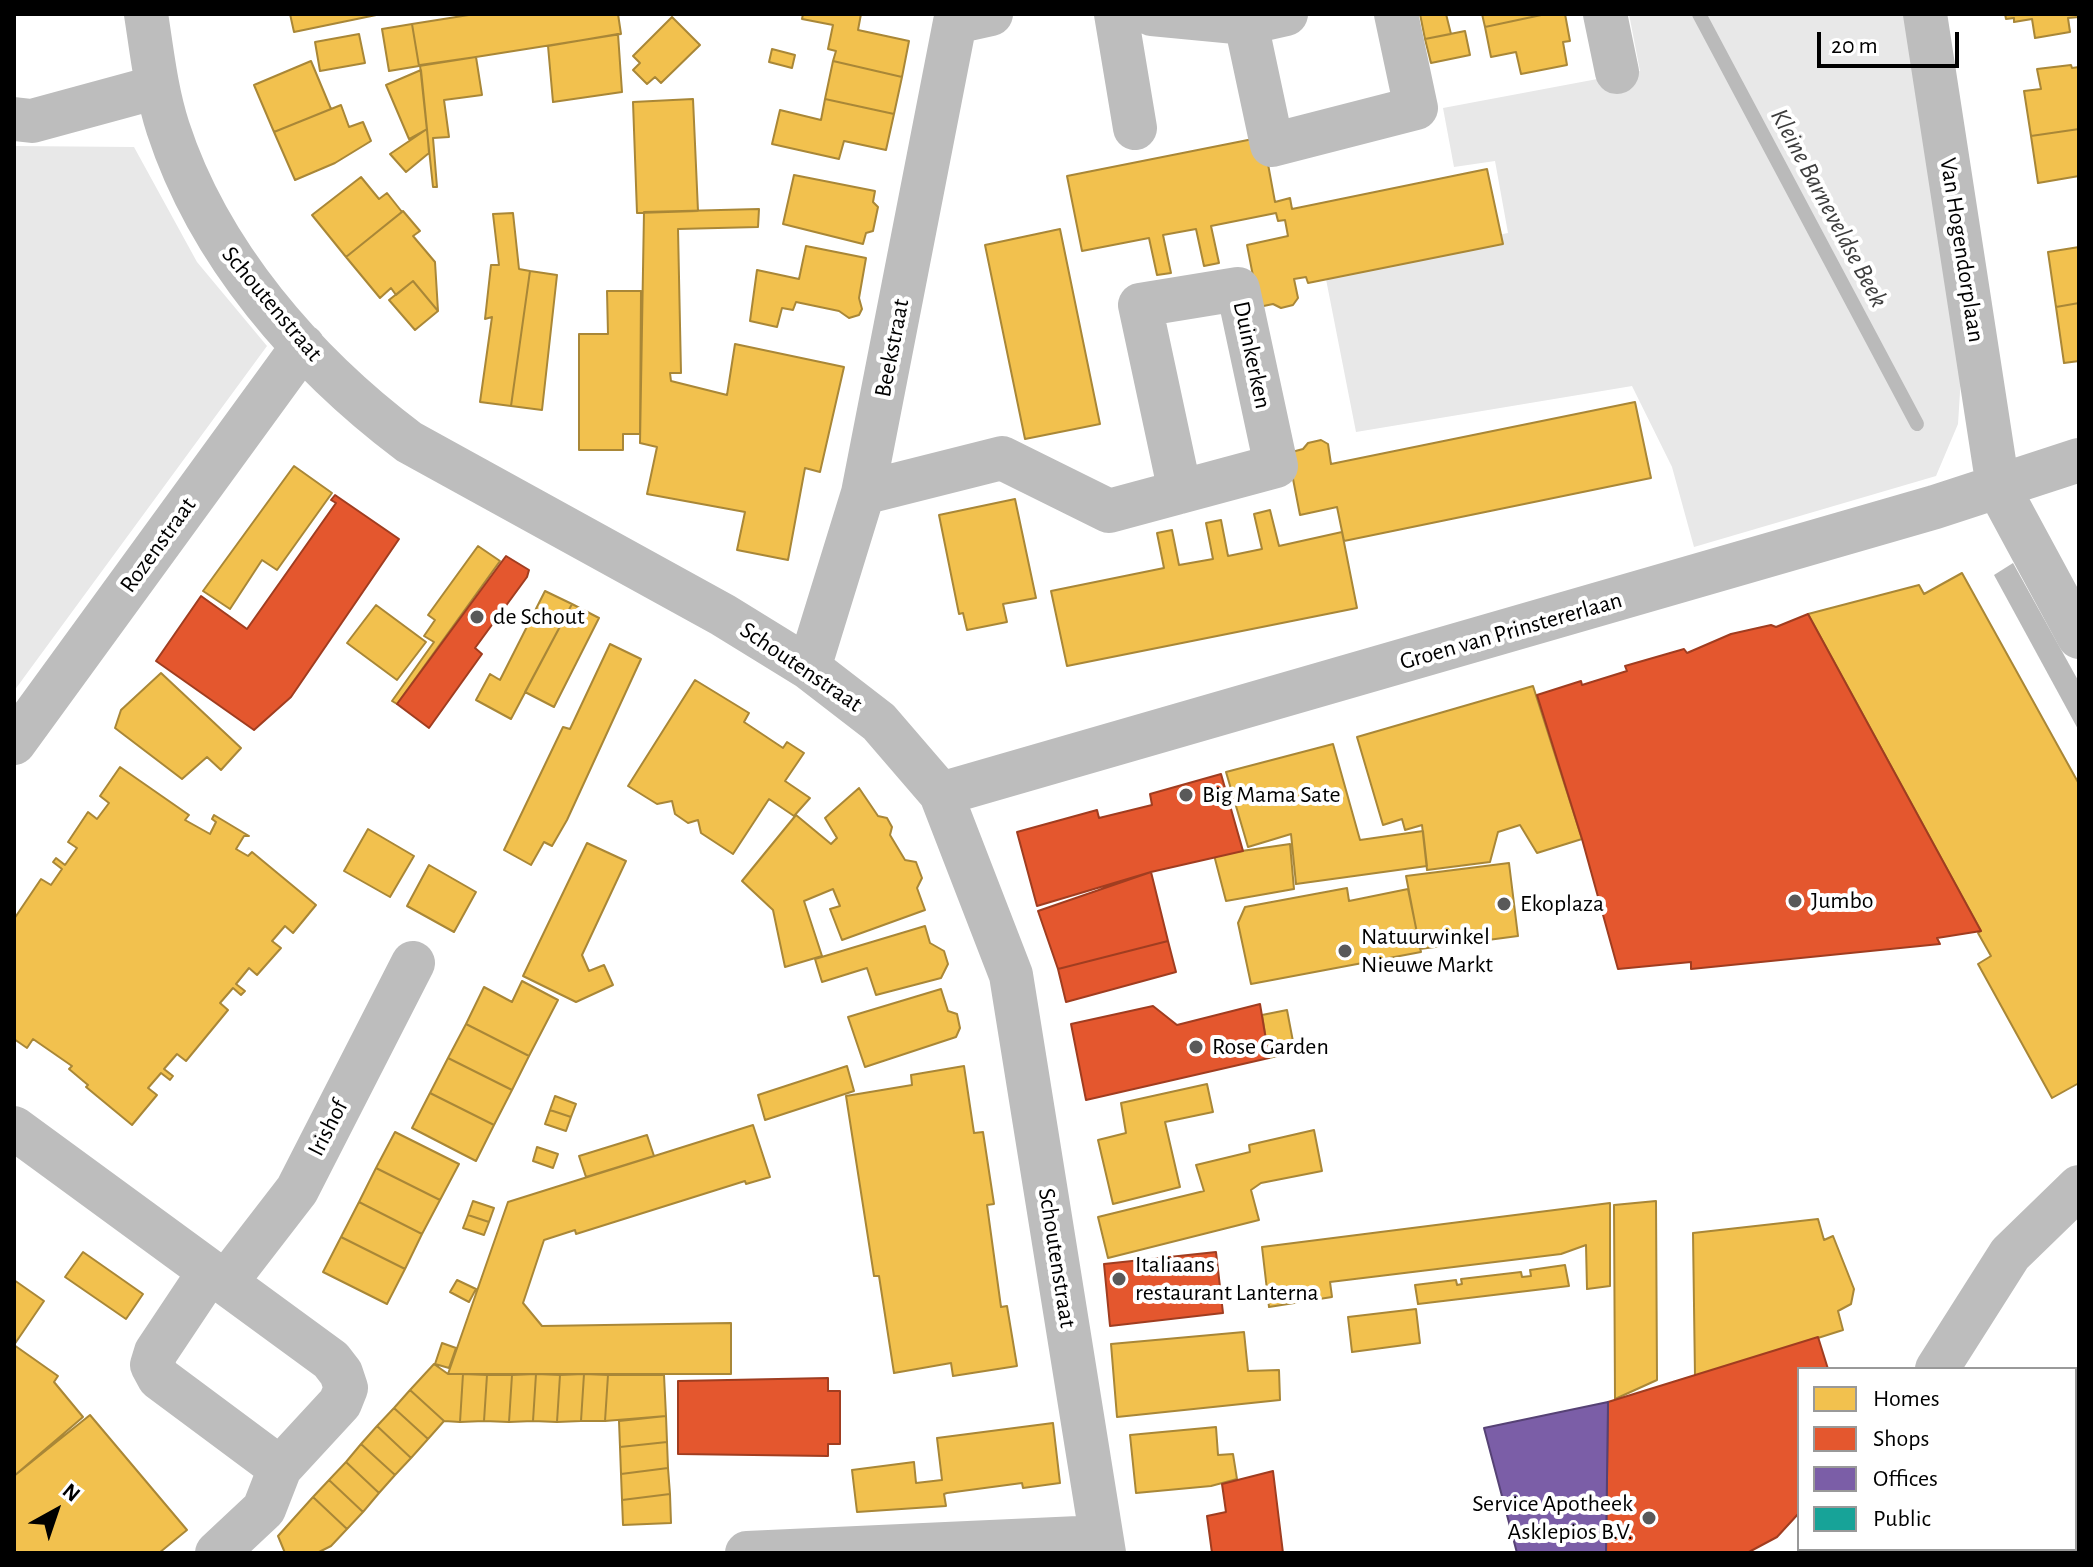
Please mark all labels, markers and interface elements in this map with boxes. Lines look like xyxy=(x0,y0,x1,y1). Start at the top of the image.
scale bar xyxy=(1821,16,1963,66)
text: 20 m xyxy=(1831,34,1878,58)
water label: Kleine Barneveldse Beek xyxy=(1763,103,1895,313)
street label: Van Hogendorplaan xyxy=(1933,156,1991,344)
street label: Schoutenstraat xyxy=(216,241,328,367)
street label: Beekstraat xyxy=(868,296,916,400)
street label: Duinkerken xyxy=(1227,299,1277,411)
street label: Rozenstraat xyxy=(114,492,202,598)
street label: Groen van Prinstererlaan xyxy=(1397,585,1625,677)
place label: de Schout xyxy=(493,603,585,631)
marker: de Schout xyxy=(468,608,486,626)
street label: Schoutenstraat xyxy=(734,616,868,718)
place label: Big Mama Sate xyxy=(1202,781,1340,809)
marker: Big Mama Sate xyxy=(1177,786,1195,804)
place label: Jumbo xyxy=(1811,887,1874,915)
place label: Ekoplaza xyxy=(1520,890,1604,918)
marker: Jumbo xyxy=(1786,892,1804,910)
marker: Ekoplaza xyxy=(1495,895,1513,913)
place label: Natuurwinkel Nieuwe Markt xyxy=(1361,923,1493,979)
marker: Natuurwinkel Nieuwe Markt xyxy=(1336,942,1354,960)
place label: Rose Garden xyxy=(1212,1033,1329,1061)
marker: Rose Garden xyxy=(1187,1038,1205,1056)
street label: Irishof xyxy=(302,1095,354,1161)
street label: Schoutenstraat xyxy=(1032,1186,1082,1330)
place label: Italiaans restaurant Lanterna xyxy=(1135,1251,1319,1307)
marker: Italiaans restaurant Lanterna xyxy=(1110,1270,1128,1288)
legend xyxy=(1797,1367,2077,1551)
text: Homes xyxy=(1873,1387,1940,1411)
text: Shops xyxy=(1873,1427,1929,1451)
text: Offices xyxy=(1873,1467,1938,1491)
north arrow xyxy=(16,1471,96,1551)
text: N xyxy=(58,1479,84,1506)
place label: Service Apotheek Asklepios B.V. xyxy=(1472,1490,1633,1546)
text: Public xyxy=(1873,1507,1931,1531)
marker: Service Apotheek Asklepios B.V. xyxy=(1640,1509,1658,1527)

